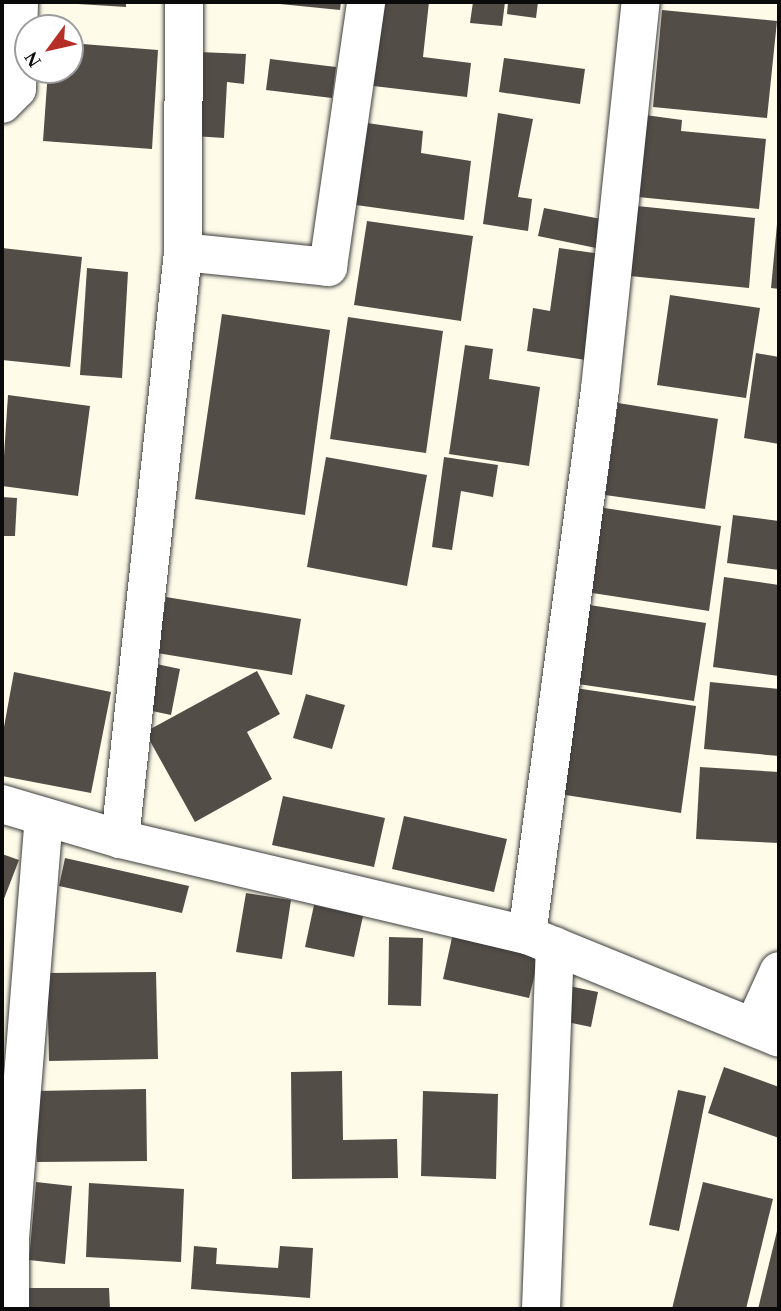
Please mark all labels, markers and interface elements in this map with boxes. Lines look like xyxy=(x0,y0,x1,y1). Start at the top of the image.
north arrow xyxy=(14,14,84,84)
text: N xyxy=(20,48,45,71)

